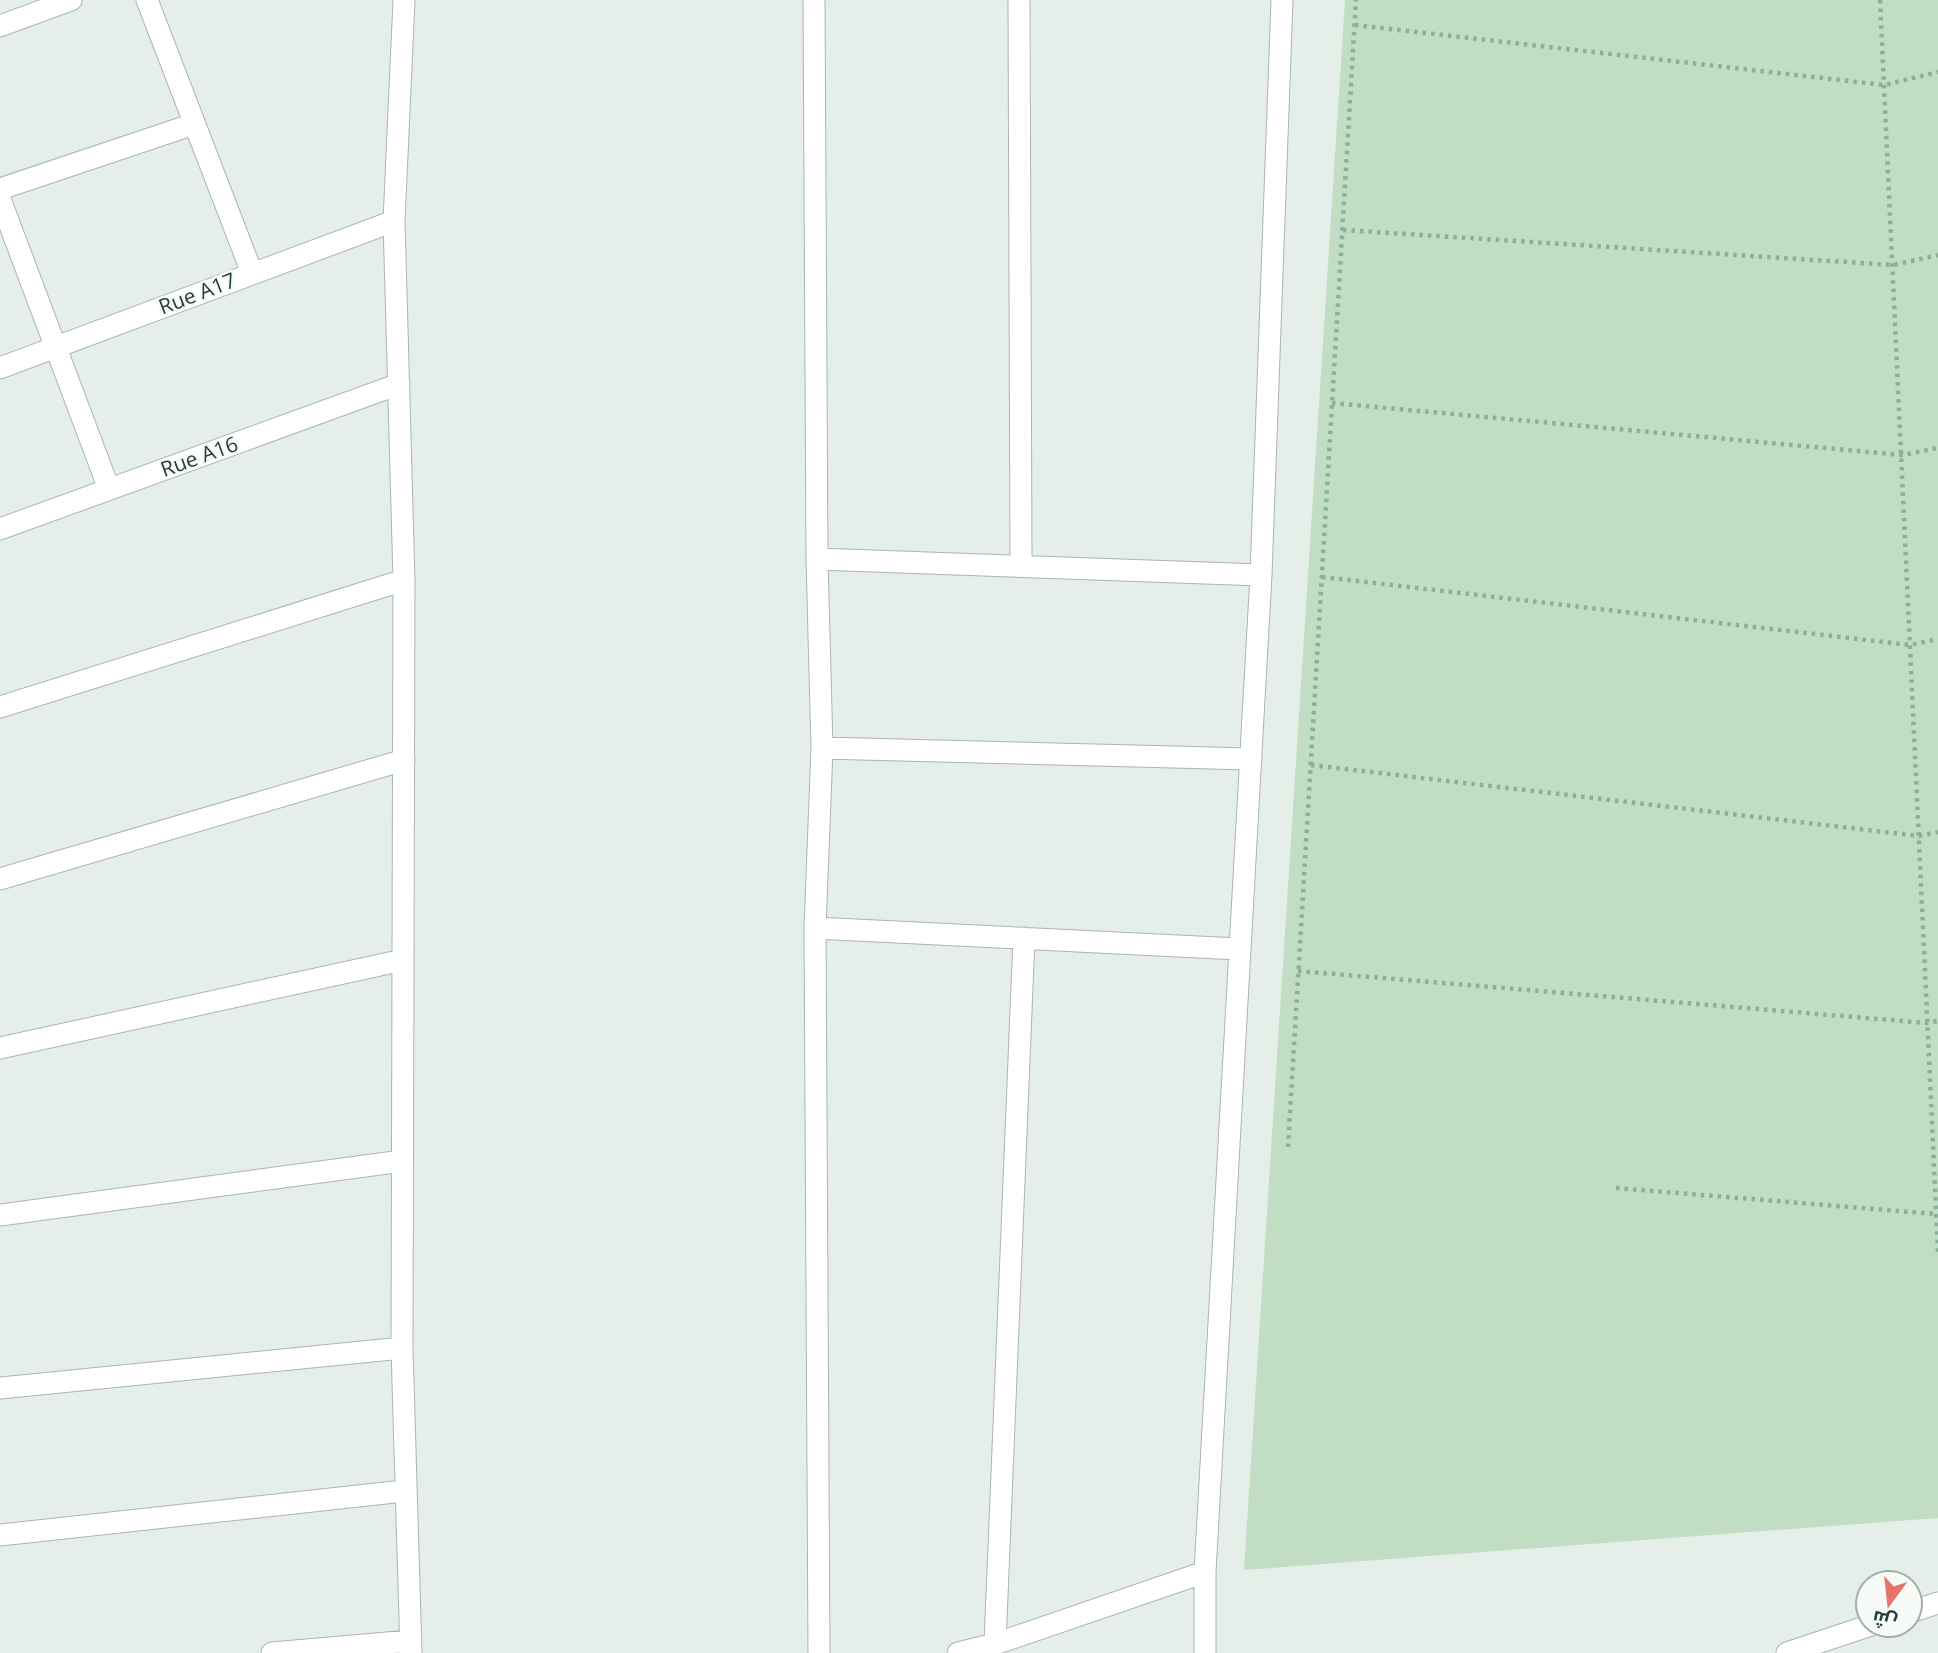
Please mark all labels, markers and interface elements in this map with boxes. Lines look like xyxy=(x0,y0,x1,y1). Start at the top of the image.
street label: Rue A17 xyxy=(154,266,240,320)
street label: Rue A16 xyxy=(156,429,242,483)
north arrow xyxy=(1854,1569,1924,1639)
text: ش xyxy=(1869,1605,1900,1636)

